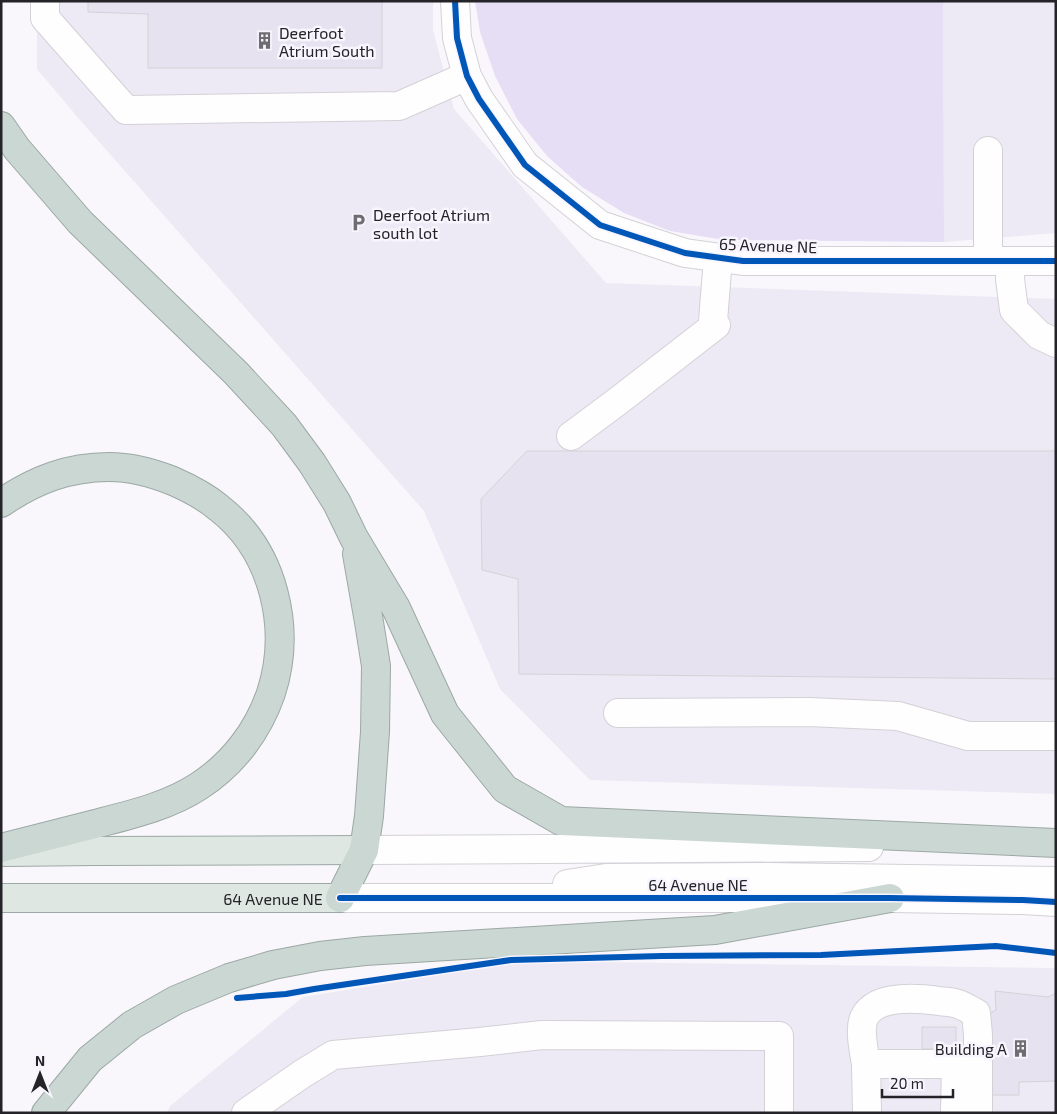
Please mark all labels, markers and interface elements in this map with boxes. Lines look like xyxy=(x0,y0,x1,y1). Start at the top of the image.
place label: Deerfoot Atrium South xyxy=(279,23,375,60)
building icon: Deerfoot Atrium South xyxy=(255,31,275,51)
place label: Deerfoot Atrium south lot xyxy=(373,205,490,242)
parking icon: Deerfoot Atrium south lot xyxy=(349,213,369,233)
street label: 65 Avenue NE xyxy=(719,234,818,256)
street label: 64 Avenue NE xyxy=(648,875,748,894)
street label: 64 Avenue NE xyxy=(223,889,323,908)
building icon: Building A xyxy=(1011,1038,1031,1058)
place label: Building A xyxy=(935,1039,1007,1058)
north arrow xyxy=(15,1049,65,1099)
text: N xyxy=(35,1052,45,1069)
scale bar xyxy=(882,1066,953,1098)
text: 20 m xyxy=(890,1074,924,1092)

